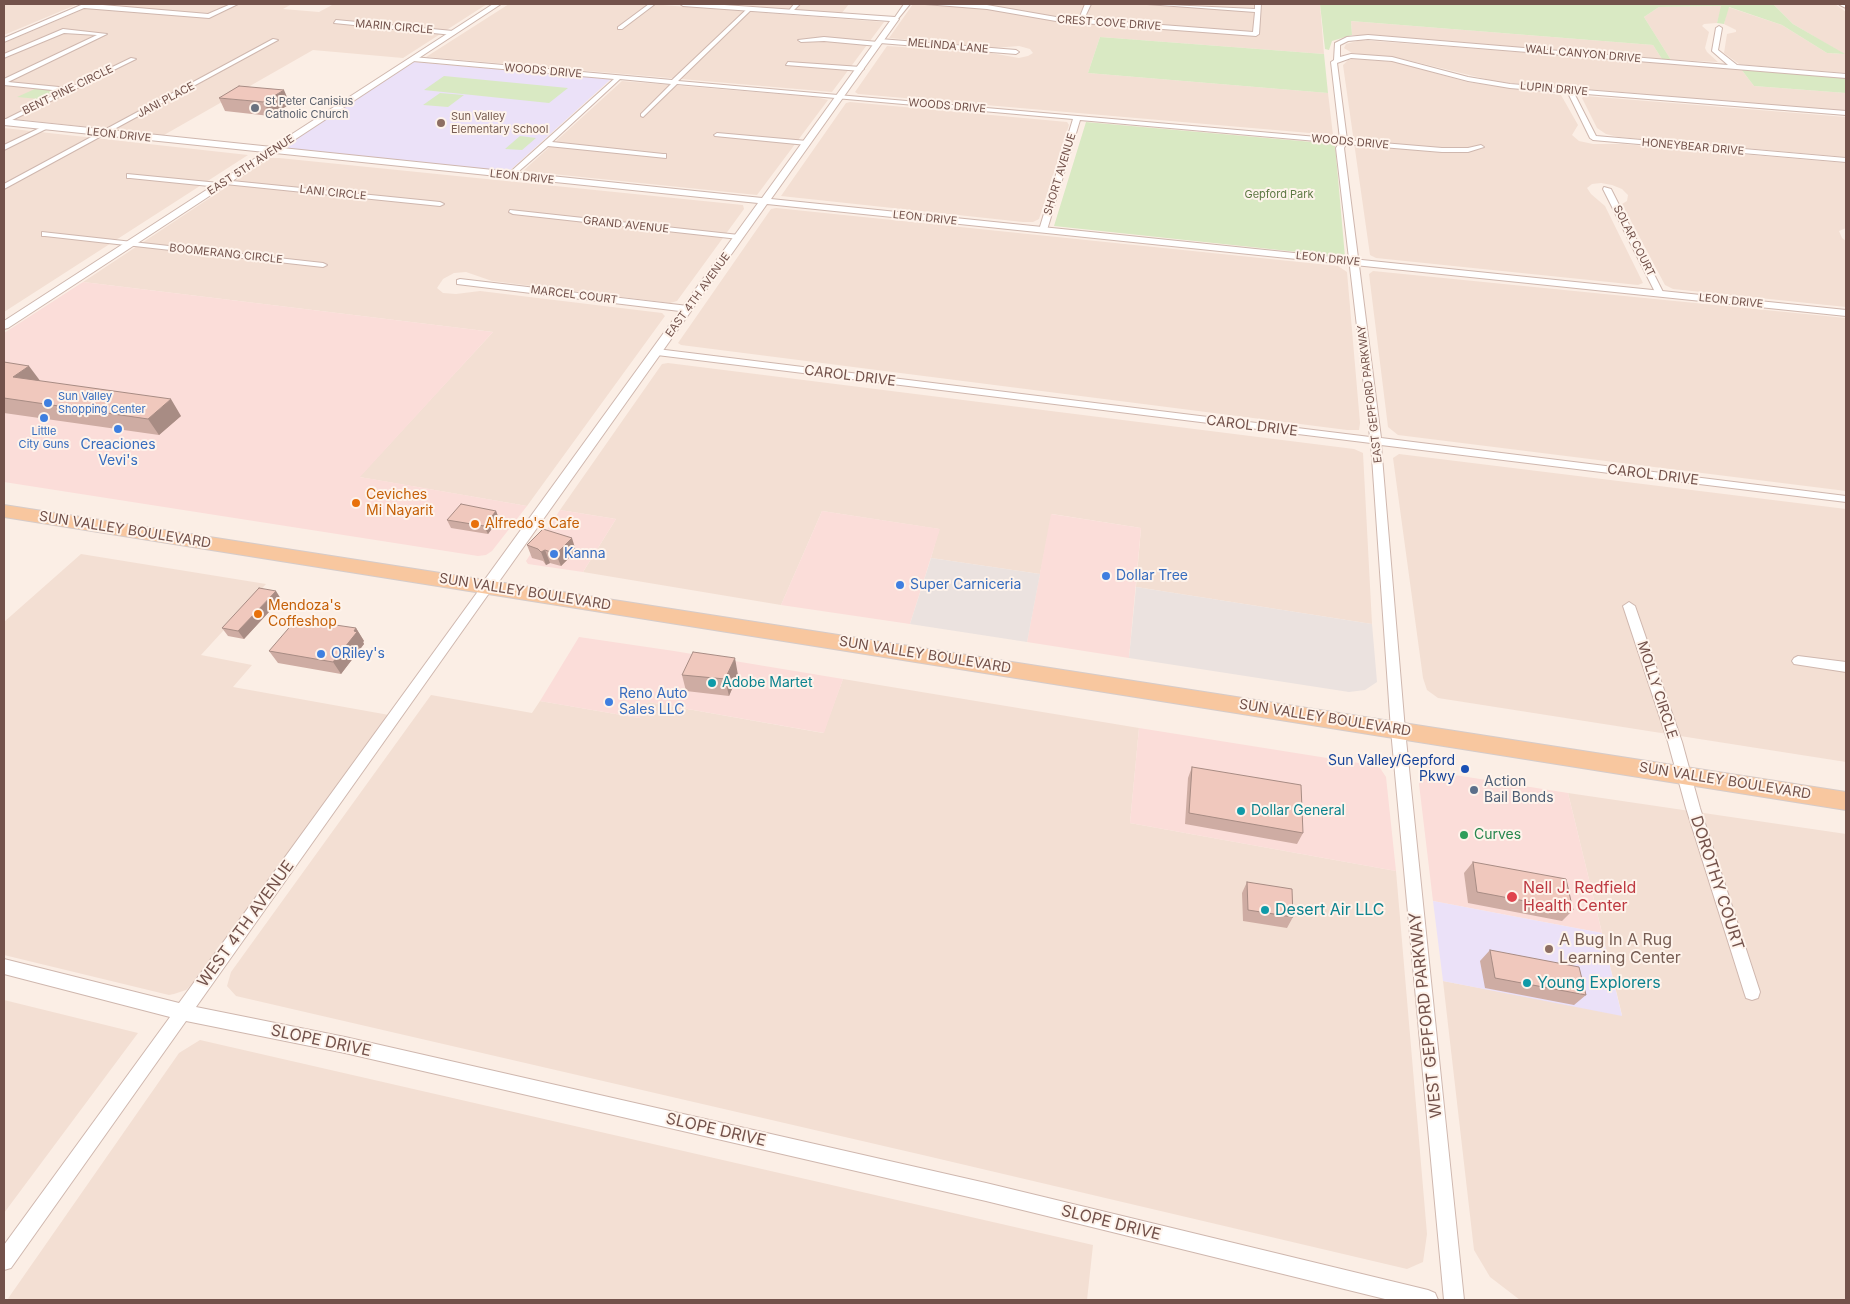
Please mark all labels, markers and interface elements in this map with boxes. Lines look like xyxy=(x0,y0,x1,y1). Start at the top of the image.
street label: CREST COVE DRIVE xyxy=(1056,13,1162,33)
street label: MARIN CIRCLE xyxy=(355,17,433,37)
street label: MELINDA LANE xyxy=(907,36,989,56)
street label: WALL CANYON DRIVE xyxy=(1525,42,1641,66)
street label: WOODS DRIVE xyxy=(504,61,582,81)
street label: BENT PINE CIRCLE xyxy=(21,62,115,118)
street label: JANI PLACE xyxy=(135,79,197,121)
street label: LUPIN DRIVE xyxy=(1520,79,1588,99)
place label: St Peter Canisius Catholic Church xyxy=(265,95,353,121)
street label: WOODS DRIVE xyxy=(908,96,986,116)
marker: St Peter Canisius Catholic Church xyxy=(249,102,261,114)
place label: Sun Valley Elementary School xyxy=(451,110,548,136)
marker: Sun Valley Elementary School xyxy=(435,117,447,129)
street label: LEON DRIVE xyxy=(86,125,152,145)
street label: SHORT AVENUE xyxy=(1041,131,1079,217)
street label: EAST 5TH AVENUE xyxy=(205,132,297,198)
street label: WOODS DRIVE xyxy=(1311,132,1389,152)
street label: HONEYBEAR DRIVE xyxy=(1641,136,1745,158)
street label: LEON DRIVE xyxy=(489,167,555,187)
street label: LANI CIRCLE xyxy=(299,183,367,203)
park label: Gepford Park xyxy=(1244,188,1314,202)
street label: SOLAR COURT xyxy=(1610,203,1658,279)
street label: LEON DRIVE xyxy=(892,208,958,228)
street label: GRAND AVENUE xyxy=(582,214,670,236)
street label: BOOMERANG CIRCLE xyxy=(169,241,283,267)
street label: LEON DRIVE xyxy=(1295,249,1361,269)
street label: EAST 4TH AVENUE xyxy=(663,250,733,340)
street label: MARCEL COURT xyxy=(530,283,618,307)
street label: LEON DRIVE xyxy=(1698,291,1764,311)
street label: EAST GEPFORD PARKWAY xyxy=(1355,324,1385,464)
street label: CAROL DRIVE xyxy=(803,362,897,390)
place label: Sun Valley Shopping Center xyxy=(58,390,146,416)
marker: Sun Valley Shopping Center xyxy=(42,397,54,409)
marker: Little City Guns xyxy=(38,412,50,424)
street label: CAROL DRIVE xyxy=(1205,412,1299,440)
marker: Creaciones Vevi's xyxy=(112,423,124,435)
place label: Little City Guns xyxy=(19,425,69,451)
place label: Creaciones Vevi's xyxy=(80,437,156,470)
street label: CAROL DRIVE xyxy=(1606,461,1700,489)
place label: Ceviches Mi Nayarit xyxy=(366,487,433,520)
marker: Ceviches Mi Nayarit xyxy=(350,497,362,509)
street label: SUN VALLEY BOULEVARD xyxy=(38,508,212,552)
place label: Alfredo's Cafe xyxy=(485,516,580,532)
marker: Alfredo's Cafe xyxy=(469,518,481,530)
place label: Kanna xyxy=(564,546,606,562)
marker: Kanna xyxy=(548,548,560,560)
place label: Dollar Tree xyxy=(1116,568,1188,584)
street label: SUN VALLEY BOULEVARD xyxy=(438,570,612,614)
marker: Dollar Tree xyxy=(1100,570,1112,582)
place label: Super Carniceria xyxy=(910,577,1021,593)
marker: Super Carniceria xyxy=(894,579,906,591)
place label: Mendoza's Coffeshop xyxy=(268,598,341,630)
marker: Mendoza's Coffeshop xyxy=(252,608,264,620)
street label: SUN VALLEY BOULEVARD xyxy=(838,633,1012,677)
street label: MOLLY CIRCLE xyxy=(1633,639,1681,741)
place label: ORiley's xyxy=(331,646,385,662)
marker: ORiley's xyxy=(315,648,327,660)
place label: Adobe Martet xyxy=(722,675,812,691)
marker: Adobe Martet xyxy=(706,677,718,689)
place label: Reno Auto Sales LLC xyxy=(619,686,687,719)
marker: Reno Auto Sales LLC xyxy=(603,696,615,708)
street label: SUN VALLEY BOULEVARD xyxy=(1238,696,1412,740)
place label: Sun Valley/Gepford Pkwy xyxy=(1328,753,1455,786)
street label: SUN VALLEY BOULEVARD xyxy=(1638,759,1812,803)
marker: Sun Valley/Gepford Pkwy xyxy=(1459,763,1471,775)
place label: Action Bail Bonds xyxy=(1484,774,1554,806)
marker: Action Bail Bonds xyxy=(1468,784,1480,796)
place label: Dollar General xyxy=(1251,803,1345,819)
marker: Dollar General xyxy=(1235,805,1247,817)
street label: DOROTHY COURT xyxy=(1686,814,1748,952)
place label: Curves xyxy=(1474,827,1521,843)
marker: Curves xyxy=(1458,829,1470,841)
street label: WEST 4TH AVENUE xyxy=(194,857,298,991)
place label: Nell J. Redfield Health Center xyxy=(1523,878,1636,916)
marker: Nell J. Redfield Health Center xyxy=(1505,890,1519,904)
place label: Desert Air LLC xyxy=(1275,900,1385,920)
marker: Desert Air LLC xyxy=(1259,904,1271,916)
street label: WEST GEPFORD PARKWAY xyxy=(1406,911,1446,1119)
place label: A Bug In A Rug Learning Center xyxy=(1559,930,1681,968)
marker: A Bug In A Rug Learning Center xyxy=(1543,943,1555,955)
place label: Young Explorers xyxy=(1537,973,1661,993)
marker: Young Explorers xyxy=(1521,977,1533,989)
street label: SLOPE DRIVE xyxy=(269,1021,373,1061)
street label: SLOPE DRIVE xyxy=(664,1109,768,1151)
street label: SLOPE DRIVE xyxy=(1059,1201,1163,1245)

